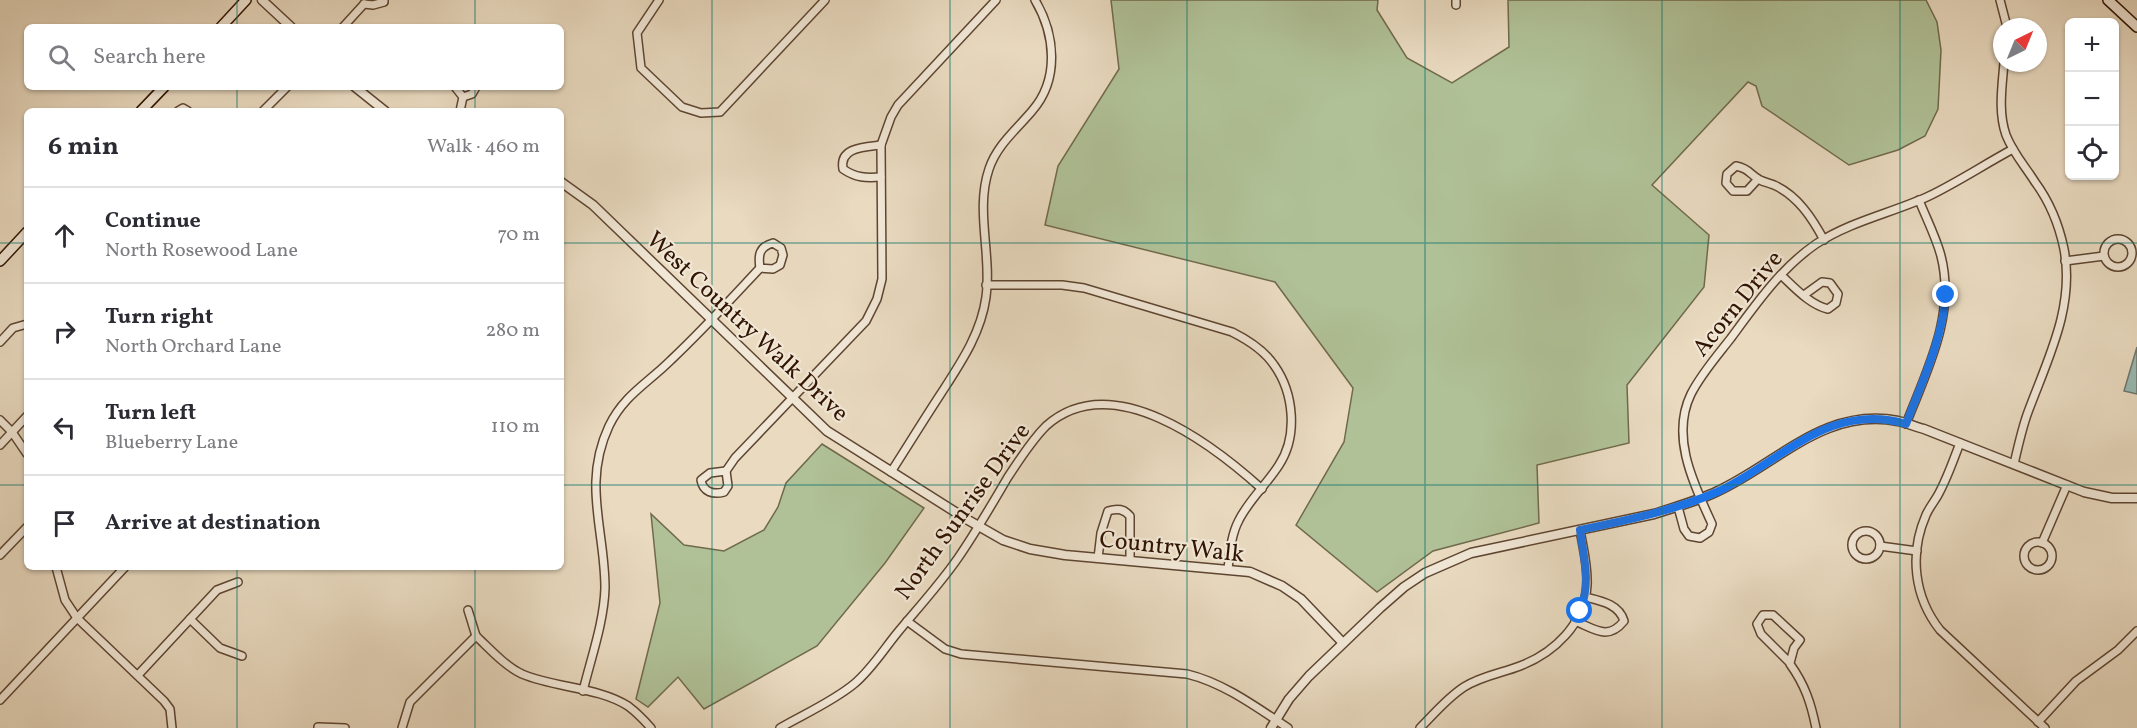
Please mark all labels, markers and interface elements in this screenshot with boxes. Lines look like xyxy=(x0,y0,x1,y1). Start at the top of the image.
north arrow xyxy=(1993,18,2047,72)
map controls xyxy=(2065,18,2119,180)
button: + xyxy=(2065,18,2119,72)
search box xyxy=(24,24,564,90)
icon: search xyxy=(45,41,78,74)
text: Search here xyxy=(93,42,206,73)
button: − xyxy=(2065,72,2119,126)
button: locate xyxy=(2065,126,2119,180)
text: 6 min xyxy=(48,129,119,165)
text: Walk · 460 m xyxy=(427,133,540,161)
text: Continue xyxy=(105,206,201,237)
icon: ahead xyxy=(48,219,81,252)
text: 70 m xyxy=(497,221,540,249)
street label: West Country Walk Drive xyxy=(638,224,856,431)
text: North Rosewood Lane xyxy=(105,237,298,265)
street label: Acorn Drive xyxy=(1685,244,1792,365)
route end xyxy=(1932,281,1958,307)
text: Turn right xyxy=(105,302,213,333)
icon: right xyxy=(48,315,81,348)
text: 280 m xyxy=(485,317,540,345)
text: North Orchard Lane xyxy=(105,333,281,361)
text: Turn left xyxy=(105,398,196,429)
icon: left xyxy=(48,411,81,444)
text: 110 m xyxy=(491,413,540,441)
street label: North Sunrise Drive xyxy=(888,417,1040,608)
text: Blueberry Lane xyxy=(105,429,238,457)
icon: arrive xyxy=(48,507,81,540)
text: Arrive at destination xyxy=(105,508,321,539)
street label: Country Walk xyxy=(1098,523,1246,573)
route start xyxy=(1566,597,1592,623)

